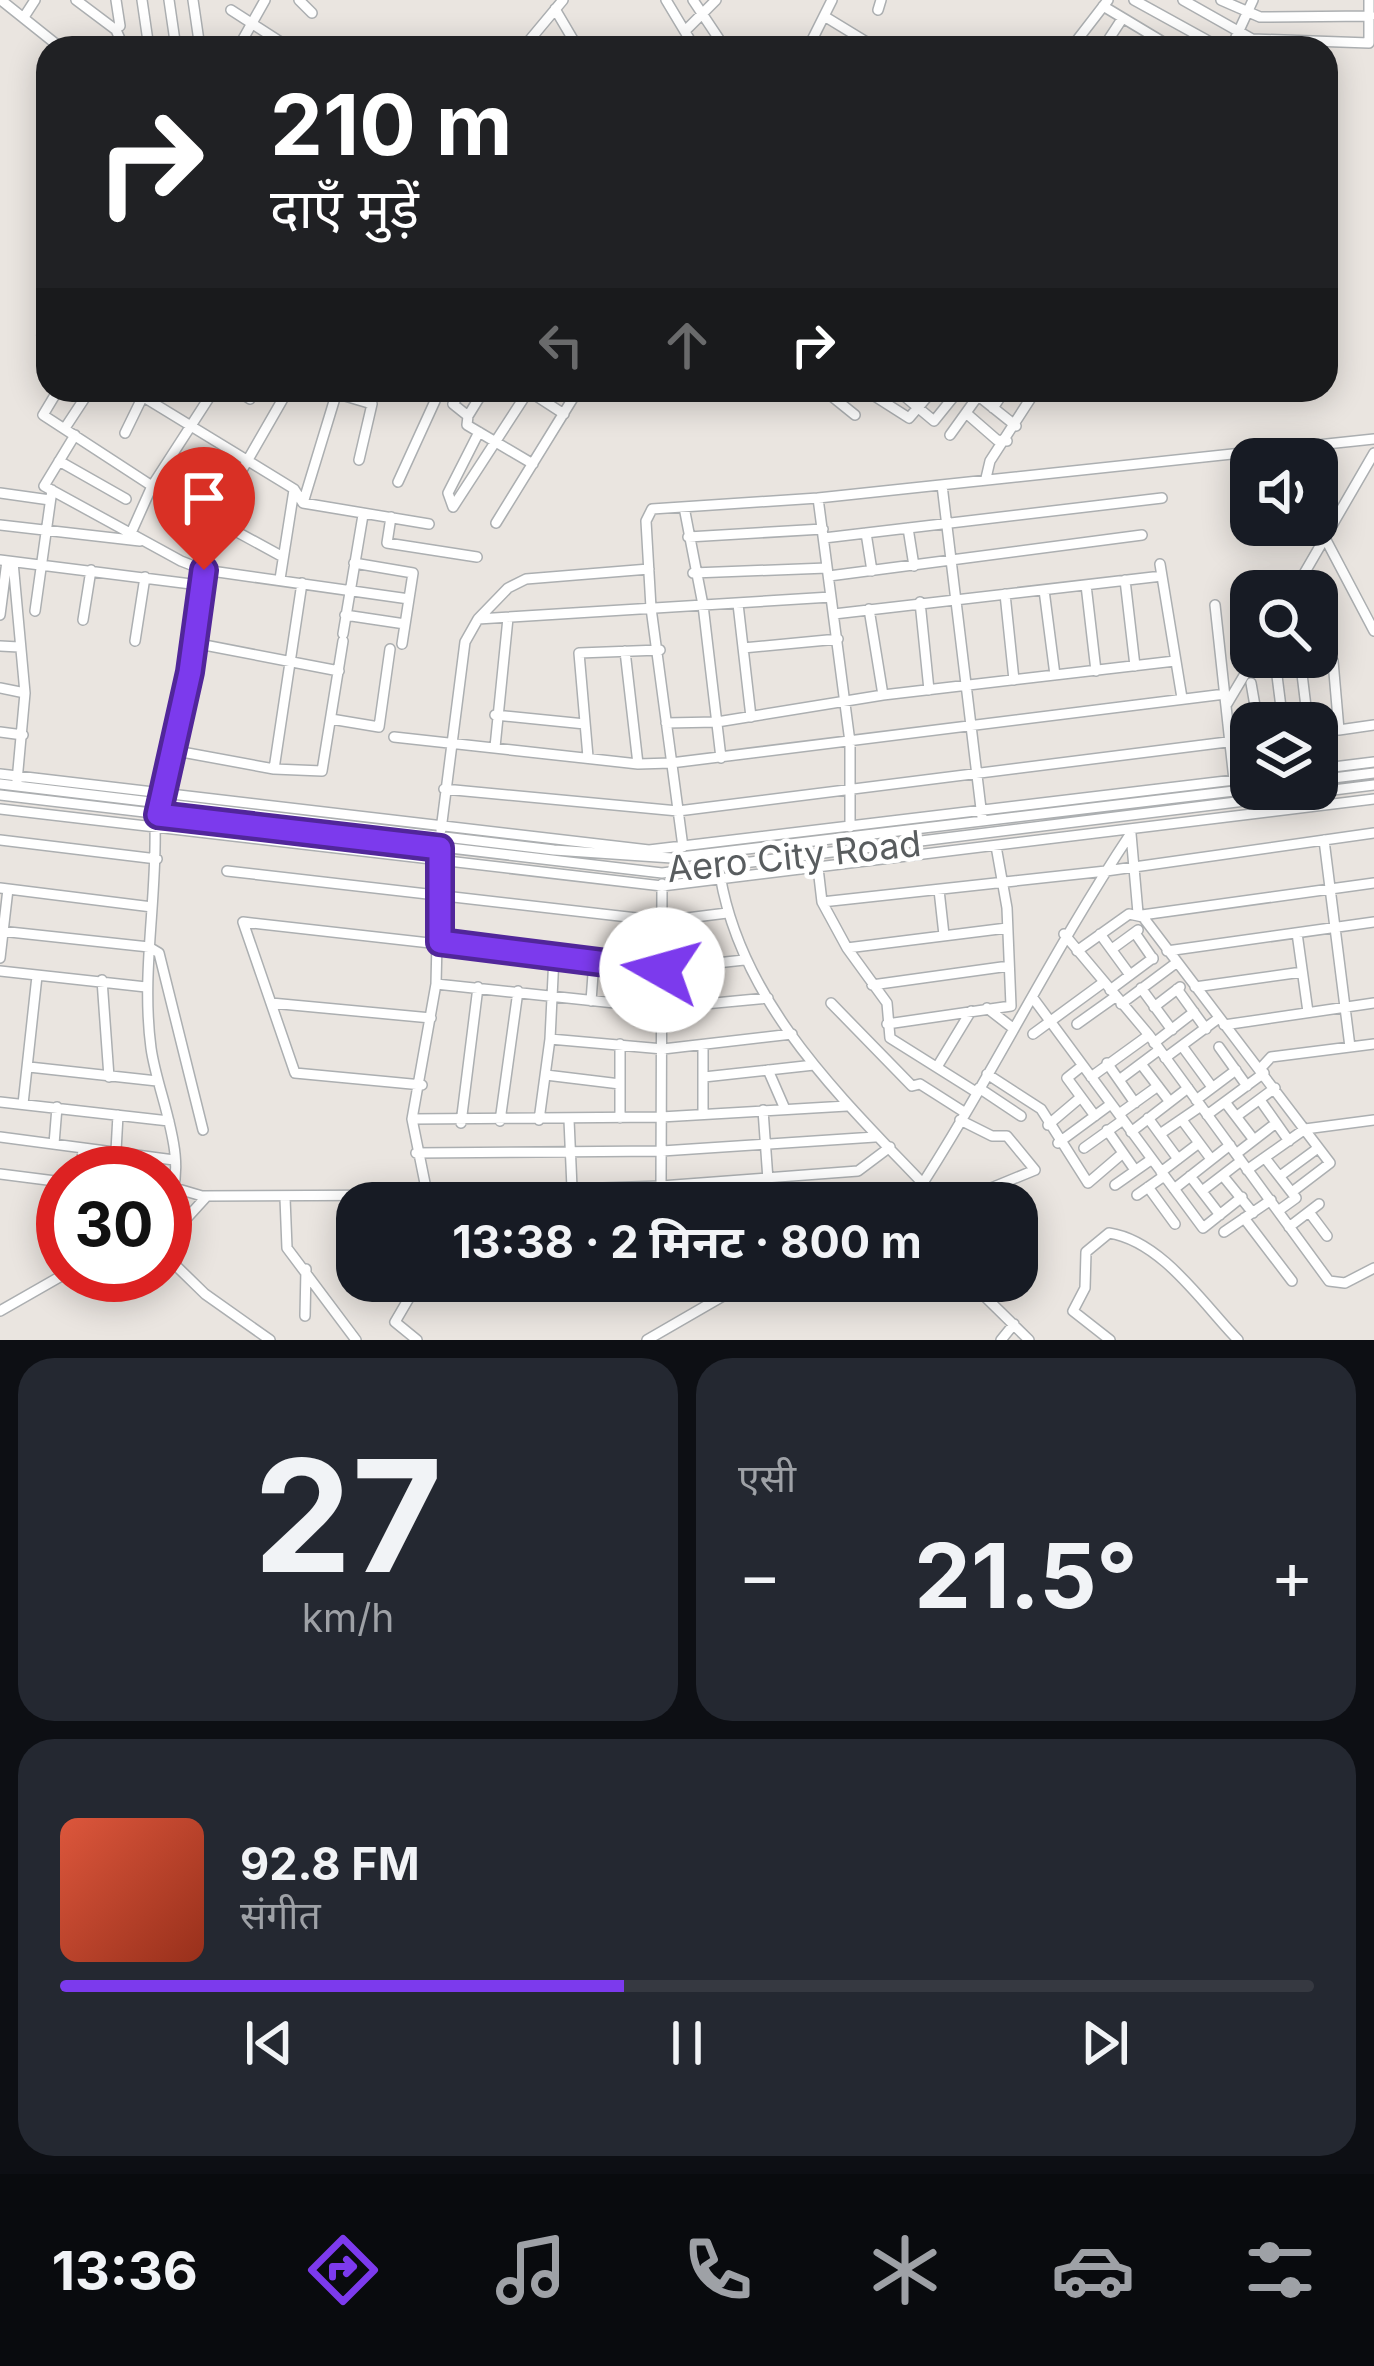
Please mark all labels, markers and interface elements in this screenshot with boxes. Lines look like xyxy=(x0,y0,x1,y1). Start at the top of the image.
text: 210 m xyxy=(270,74,512,175)
icon: right xyxy=(72,84,228,240)
text: दाएँ मुड़ें xyxy=(270,176,419,241)
icon: left xyxy=(528,312,594,378)
icon: ahead xyxy=(654,312,720,378)
icon: right xyxy=(780,312,846,378)
map controls xyxy=(1230,438,1338,810)
button: sound xyxy=(1230,438,1338,546)
pin xyxy=(153,447,255,570)
icon: arrive xyxy=(171,465,237,531)
button: search xyxy=(1230,570,1338,678)
button: layers xyxy=(1230,702,1338,810)
street label: Aero City Road xyxy=(665,821,923,891)
position arrow xyxy=(599,907,725,1033)
speed limit sign: 30 xyxy=(36,1146,192,1302)
text: 13:38 · 2 मिनट · 800 m xyxy=(452,1214,922,1269)
text: 27 xyxy=(254,1421,442,1610)
text: एसी xyxy=(738,1454,796,1501)
text: 21.5° xyxy=(914,1521,1138,1630)
text: − xyxy=(738,1535,782,1615)
text: + xyxy=(1270,1535,1314,1615)
text: km/h xyxy=(302,1594,394,1641)
text: 92.8 FM xyxy=(240,1836,420,1891)
text: संगीत xyxy=(240,1891,321,1938)
icon: previous xyxy=(236,2010,302,2076)
icon: pause xyxy=(654,2010,720,2076)
icon: next xyxy=(1072,2010,1138,2076)
icon: directions xyxy=(301,2228,385,2312)
icon: music xyxy=(489,2228,573,2312)
icon: phone xyxy=(676,2228,760,2312)
icon: climate xyxy=(863,2228,947,2312)
icon: car xyxy=(1051,2228,1135,2312)
icon: filters xyxy=(1238,2228,1322,2312)
text: 13:36 xyxy=(52,2238,198,2303)

